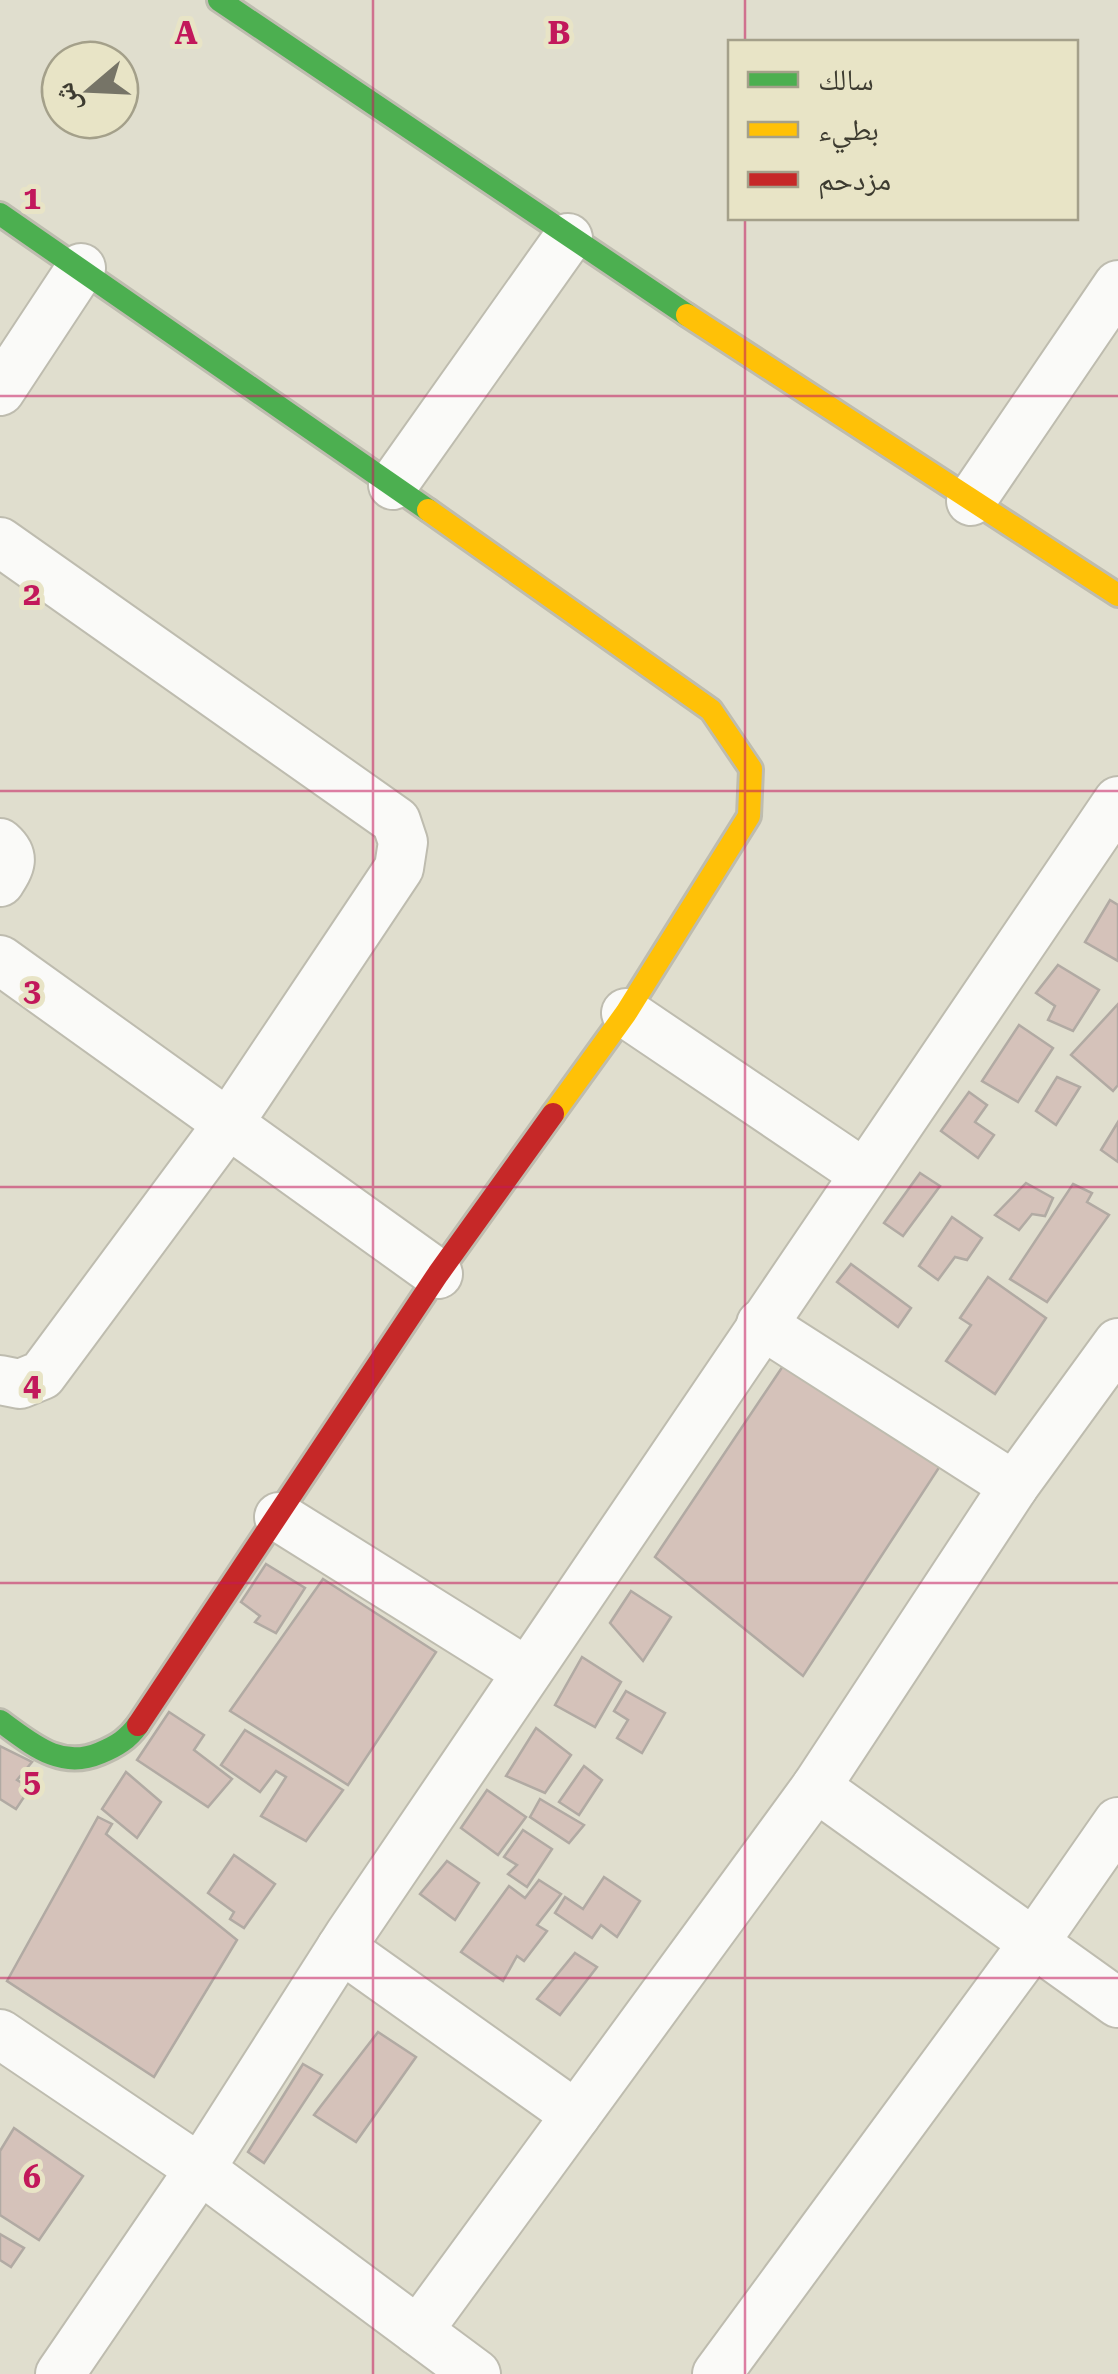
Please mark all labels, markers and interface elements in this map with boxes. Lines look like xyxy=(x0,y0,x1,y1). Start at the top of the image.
text: A xyxy=(174,14,198,52)
text: B xyxy=(547,14,571,52)
north arrow xyxy=(40,40,140,140)
legend xyxy=(728,40,1078,220)
text: سالك xyxy=(818,62,874,97)
text: ش xyxy=(46,79,87,117)
text: بطيء xyxy=(818,112,879,154)
text: مزدحم xyxy=(818,162,891,200)
text: 1 xyxy=(23,179,41,217)
text: 2 xyxy=(23,575,41,613)
text: 3 xyxy=(23,971,41,1009)
text: 4 xyxy=(23,1366,41,1404)
text: 5 xyxy=(23,1762,41,1800)
text: 6 xyxy=(23,2158,41,2196)

